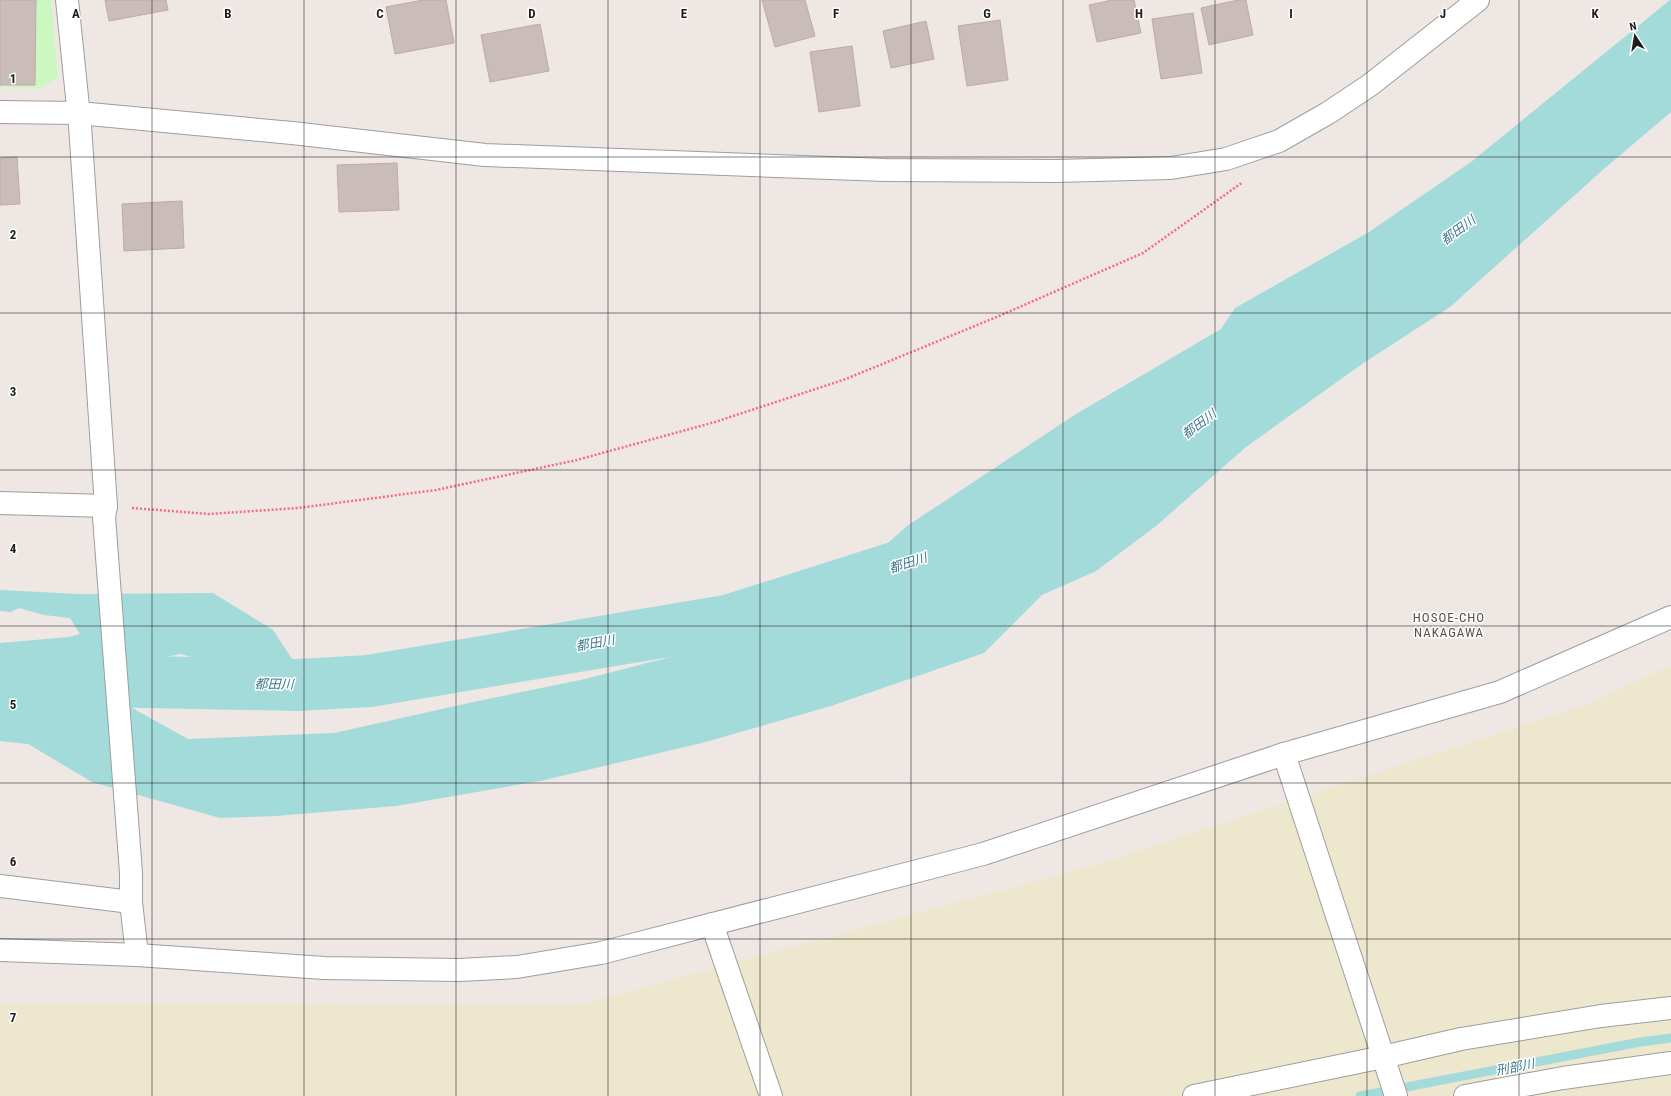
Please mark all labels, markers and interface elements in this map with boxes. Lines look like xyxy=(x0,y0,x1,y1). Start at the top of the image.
text: A xyxy=(72,6,80,21)
text: B xyxy=(224,6,232,21)
text: C xyxy=(376,6,384,21)
text: D xyxy=(528,6,536,21)
text: E xyxy=(681,6,688,21)
text: F xyxy=(833,6,839,21)
text: G xyxy=(983,6,991,21)
text: H xyxy=(1135,6,1143,21)
text: I xyxy=(1289,6,1293,21)
text: J xyxy=(1440,6,1446,21)
text: K xyxy=(1591,6,1599,21)
north arrow xyxy=(1615,16,1655,56)
text: N xyxy=(1628,20,1638,34)
text: 1 xyxy=(10,71,16,86)
water label: 都田川 xyxy=(1438,211,1480,248)
text: 2 xyxy=(10,227,17,242)
text: 3 xyxy=(10,384,16,399)
water label: 都田川 xyxy=(1179,405,1221,442)
text: 4 xyxy=(10,541,17,556)
water label: 都田川 xyxy=(887,549,931,576)
district label: HOSOE-CHO NAKAGAWA xyxy=(1413,610,1485,640)
water label: 都田川 xyxy=(574,632,617,654)
water label: 都田川 xyxy=(254,676,296,692)
text: 5 xyxy=(10,697,17,712)
text: 6 xyxy=(10,854,17,869)
text: 7 xyxy=(10,1010,17,1025)
water label: 刑部川 xyxy=(1494,1056,1538,1078)

